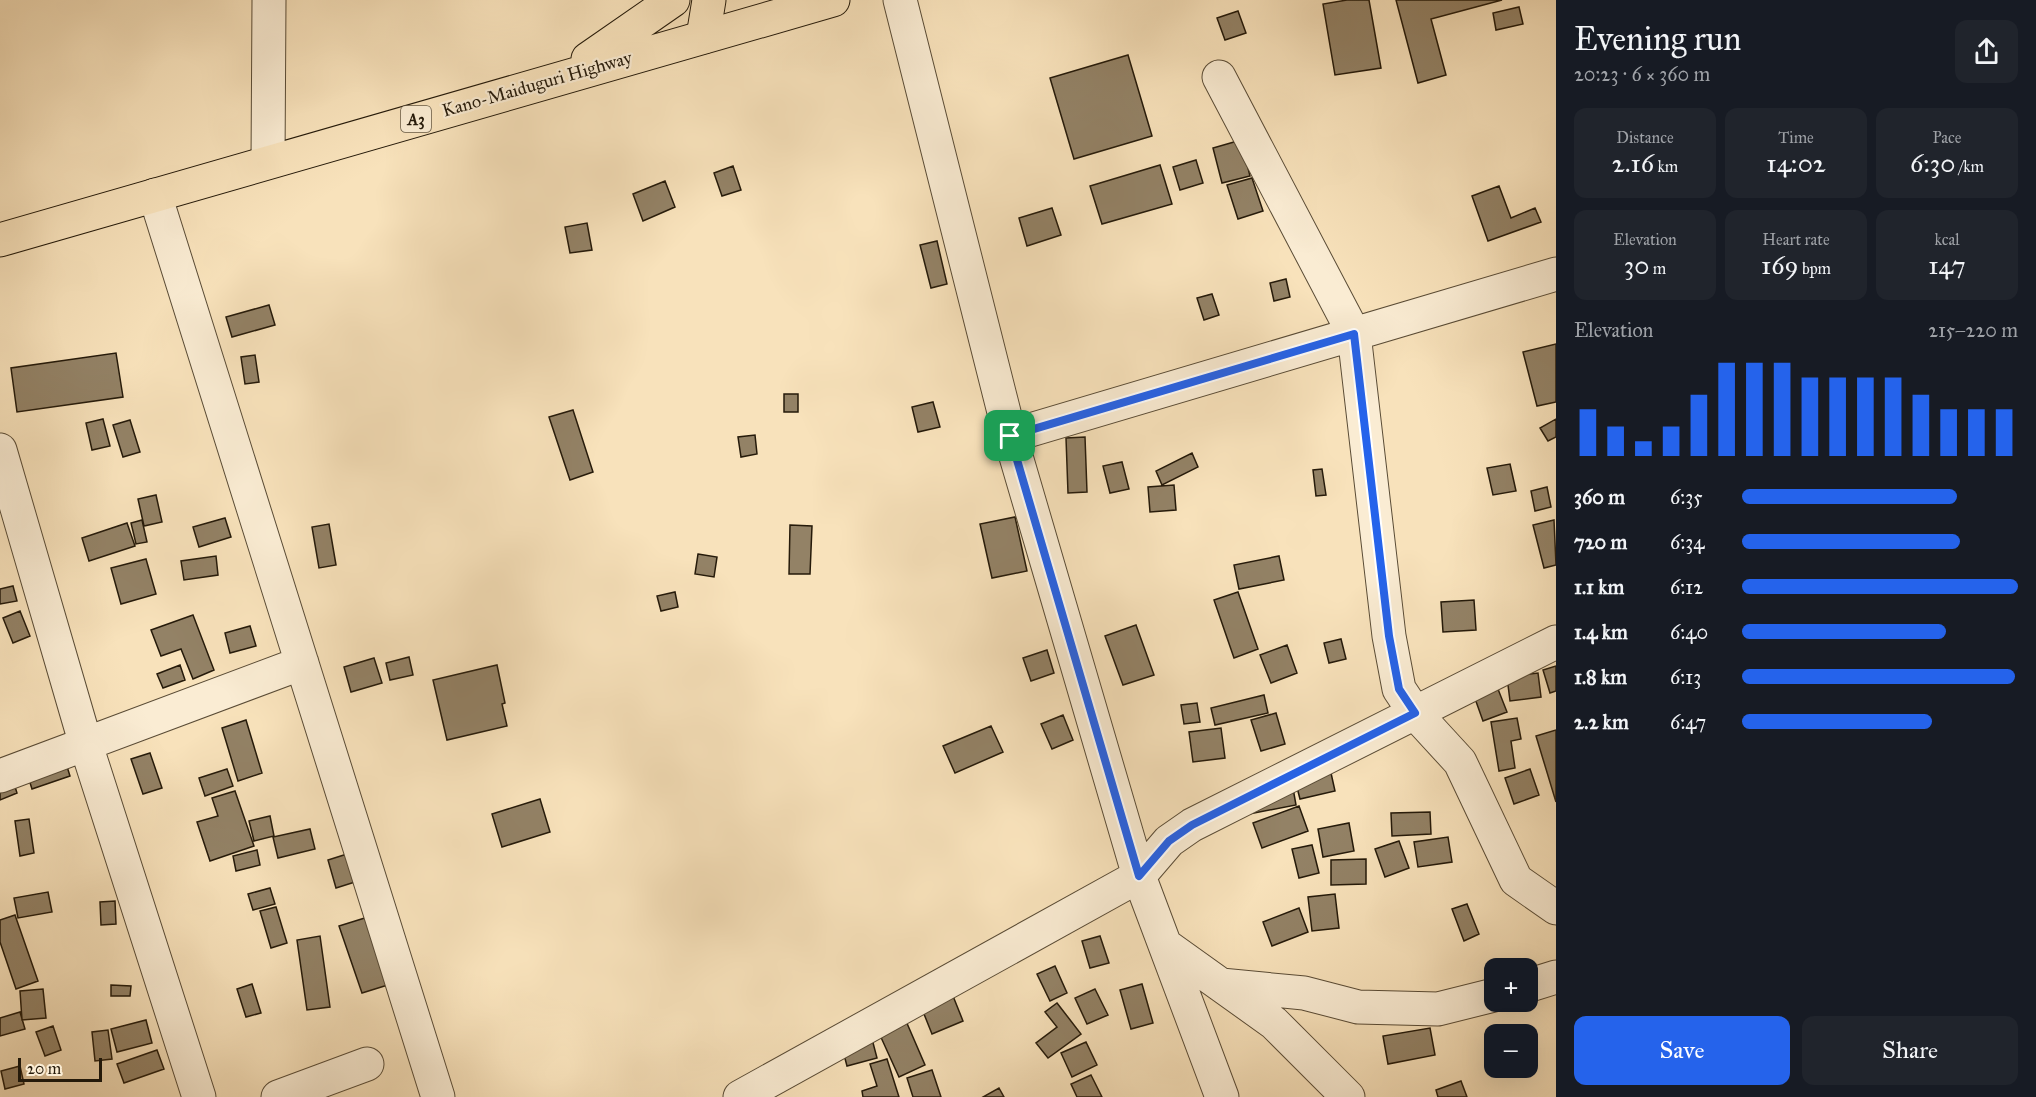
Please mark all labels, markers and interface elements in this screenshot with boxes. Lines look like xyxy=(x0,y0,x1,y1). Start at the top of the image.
text: Evening run xyxy=(1574,19,1741,59)
button: share xyxy=(1955,20,2018,83)
street label: Kano-Maiduguri Highway xyxy=(440,46,635,123)
text: 20:23 · 6 × 360 m xyxy=(1574,62,1710,86)
road number: A3 xyxy=(401,106,431,132)
text: Distance xyxy=(1616,128,1674,147)
text: Time xyxy=(1778,128,1814,147)
text: Pace xyxy=(1932,128,1962,147)
text: 2.16 xyxy=(1612,147,1654,179)
text: 14:02 xyxy=(1766,147,1826,179)
text: 6:30 xyxy=(1910,147,1955,179)
text: km xyxy=(1654,157,1678,176)
text: /km xyxy=(1955,157,1984,176)
text: Elevation xyxy=(1613,230,1677,249)
text: Heart rate xyxy=(1762,230,1830,249)
text: kcal xyxy=(1934,230,1960,249)
text: 30 xyxy=(1624,249,1649,281)
text: 169 xyxy=(1761,249,1798,281)
text: 147 xyxy=(1928,249,1966,281)
text: m xyxy=(1649,259,1666,278)
text: bpm xyxy=(1798,259,1831,278)
text: Elevation xyxy=(1574,318,1653,342)
text: 215–220 m xyxy=(1928,318,2018,342)
pin xyxy=(984,410,1035,461)
icon: arrive xyxy=(993,419,1026,452)
text: 360 m xyxy=(1574,485,1625,509)
text: 6:35 xyxy=(1670,485,1703,509)
text: 720 m xyxy=(1574,530,1627,554)
text: 6:34 xyxy=(1670,530,1704,554)
text: 1.1 km xyxy=(1574,575,1624,599)
text: 6:12 xyxy=(1670,575,1703,599)
text: 1.4 km xyxy=(1574,620,1628,644)
text: 6:40 xyxy=(1670,620,1708,644)
text: 1.8 km xyxy=(1574,665,1627,689)
text: 6:13 xyxy=(1670,665,1701,689)
text: 2.2 km xyxy=(1574,710,1629,734)
text: 6:47 xyxy=(1670,710,1706,734)
map controls xyxy=(1484,958,1538,1078)
button: + xyxy=(1484,958,1538,1012)
button: Save xyxy=(1574,1016,1790,1085)
button: Share xyxy=(1802,1016,2018,1085)
button: − xyxy=(1484,1024,1538,1078)
scale bar xyxy=(18,1055,102,1082)
text: 20 m xyxy=(27,1059,61,1078)

